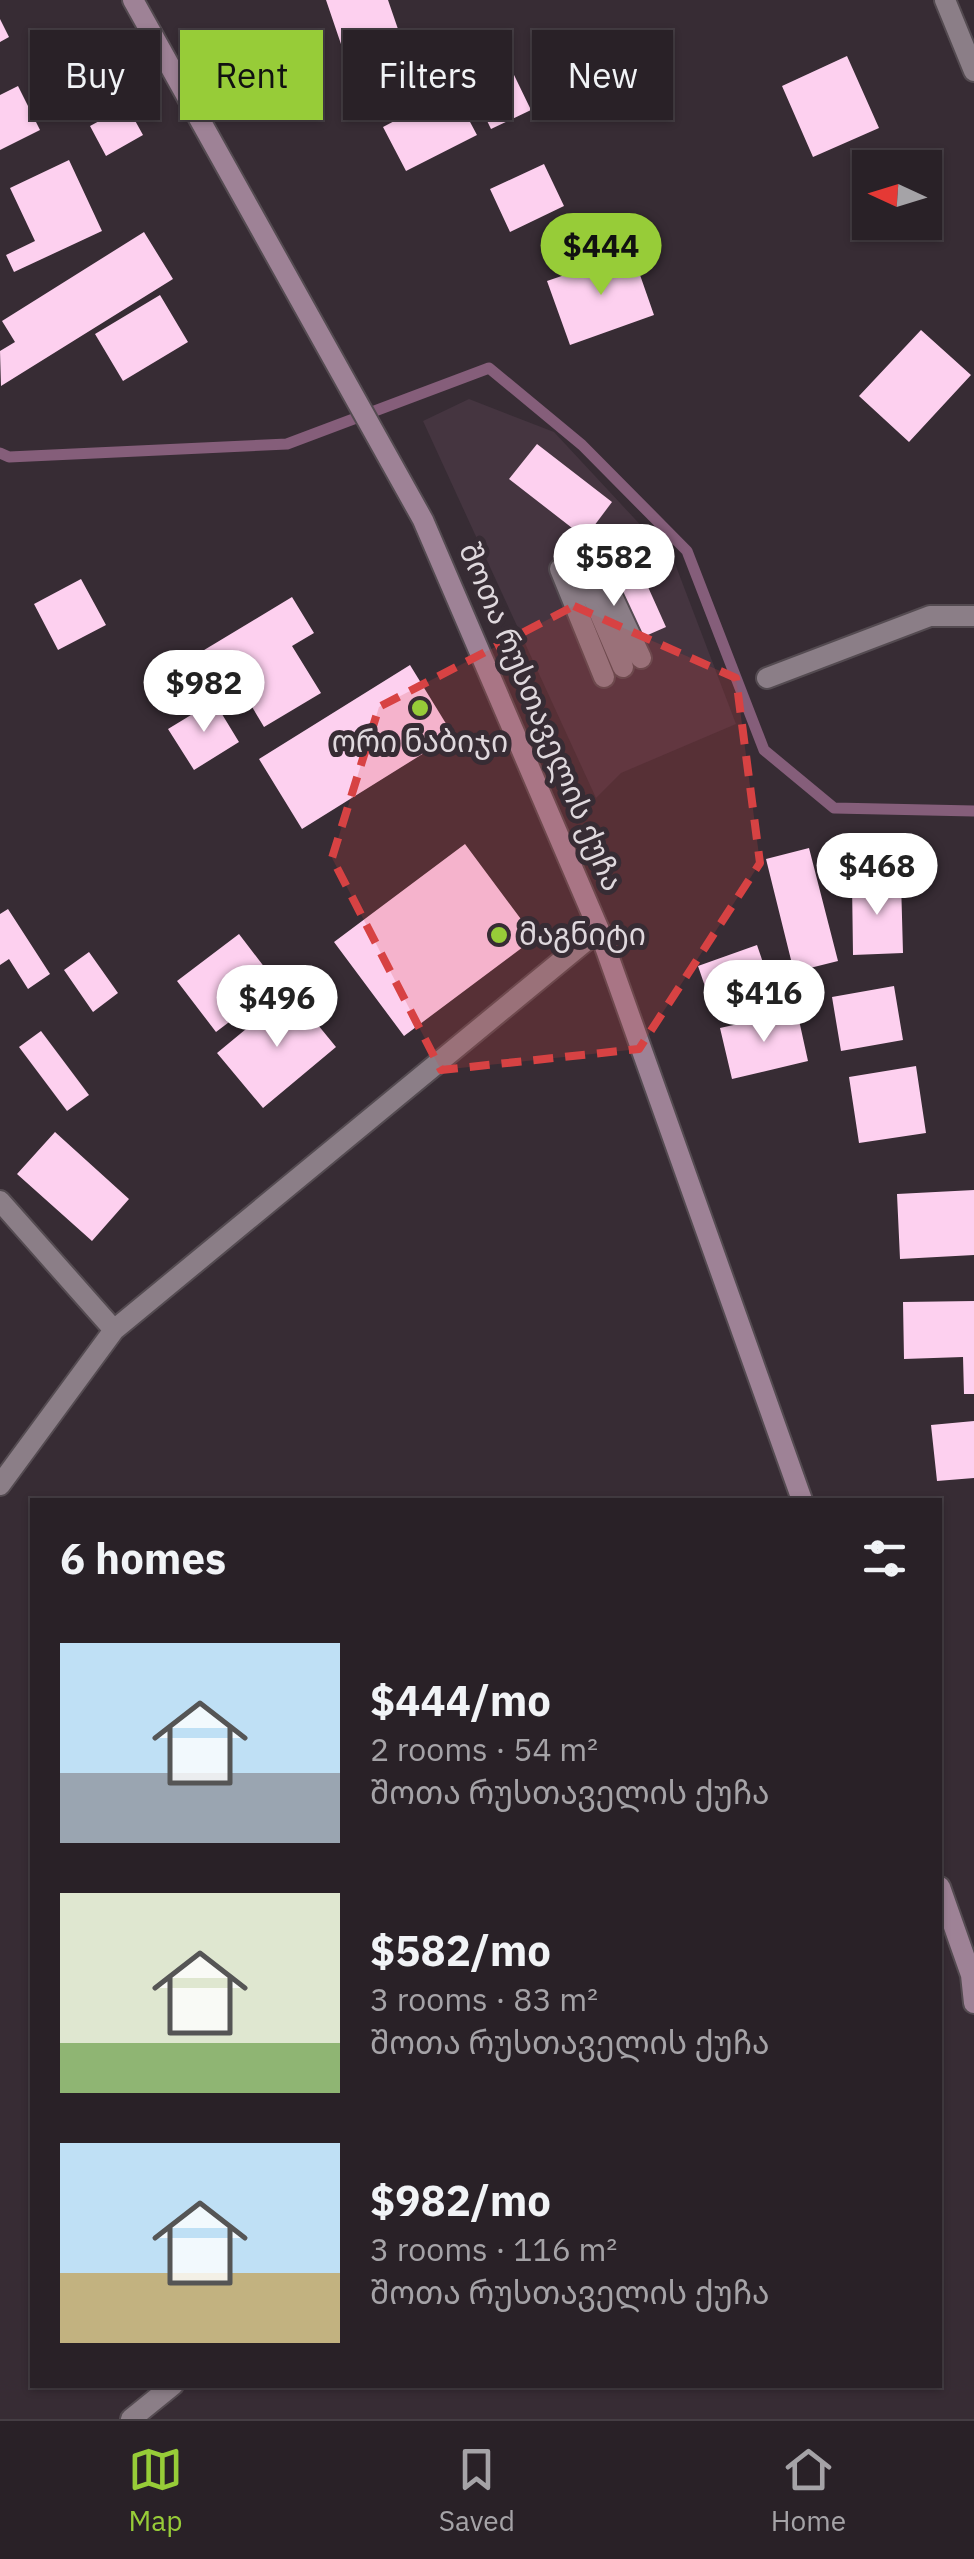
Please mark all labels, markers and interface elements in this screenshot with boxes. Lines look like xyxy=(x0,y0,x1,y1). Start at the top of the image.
chip: Buy xyxy=(30,30,160,120)
chip: Rent xyxy=(180,30,323,120)
chip: Filters xyxy=(343,30,512,120)
chip: New xyxy=(532,30,673,120)
north arrow xyxy=(852,150,942,240)
map controls xyxy=(852,150,942,240)
pin: $444 xyxy=(542,213,660,298)
text: $444 xyxy=(563,224,639,266)
pin: $582 xyxy=(555,524,673,609)
text: $582 xyxy=(576,535,652,577)
street label: შოთა რუსთაველის ქუჩა xyxy=(451,536,634,896)
pin: $982 xyxy=(145,650,263,735)
text: $982 xyxy=(166,661,242,703)
marker: ორი ნაბიჯი xyxy=(409,697,431,719)
place label: ორი ნაბიჯი xyxy=(332,721,508,760)
pin: $468 xyxy=(818,833,936,918)
text: $468 xyxy=(839,844,915,886)
place label: მაგნიტი xyxy=(519,914,646,953)
marker: მაგნიტი xyxy=(488,924,510,946)
pin: $416 xyxy=(705,960,823,1045)
pin: $496 xyxy=(218,965,336,1050)
text: $416 xyxy=(726,971,802,1013)
text: $496 xyxy=(239,976,315,1018)
text: 6 homes xyxy=(60,1531,226,1586)
icon: filters xyxy=(857,1531,912,1586)
text: $444/mo xyxy=(370,1673,551,1728)
icon: home xyxy=(140,1683,260,1803)
text: 2 rooms · 54 m² xyxy=(370,1728,598,1770)
text: შოთა რუსთაველის ქუჩა xyxy=(370,1771,770,1813)
text: $582/mo xyxy=(370,1923,551,1978)
icon: home xyxy=(140,1933,260,2053)
text: 3 rooms · 83 m² xyxy=(370,1978,598,2020)
text: შოთა რუსთაველის ქუჩა xyxy=(370,2021,770,2063)
text: $982/mo xyxy=(370,2173,551,2228)
icon: home xyxy=(140,2183,260,2303)
text: 3 rooms · 116 m² xyxy=(370,2228,617,2270)
text: შოთა რუსთაველის ქუჩა xyxy=(370,2271,770,2313)
tab: Map xyxy=(128,2442,183,2539)
tab: Saved xyxy=(439,2442,515,2539)
tab: Home xyxy=(771,2442,846,2539)

